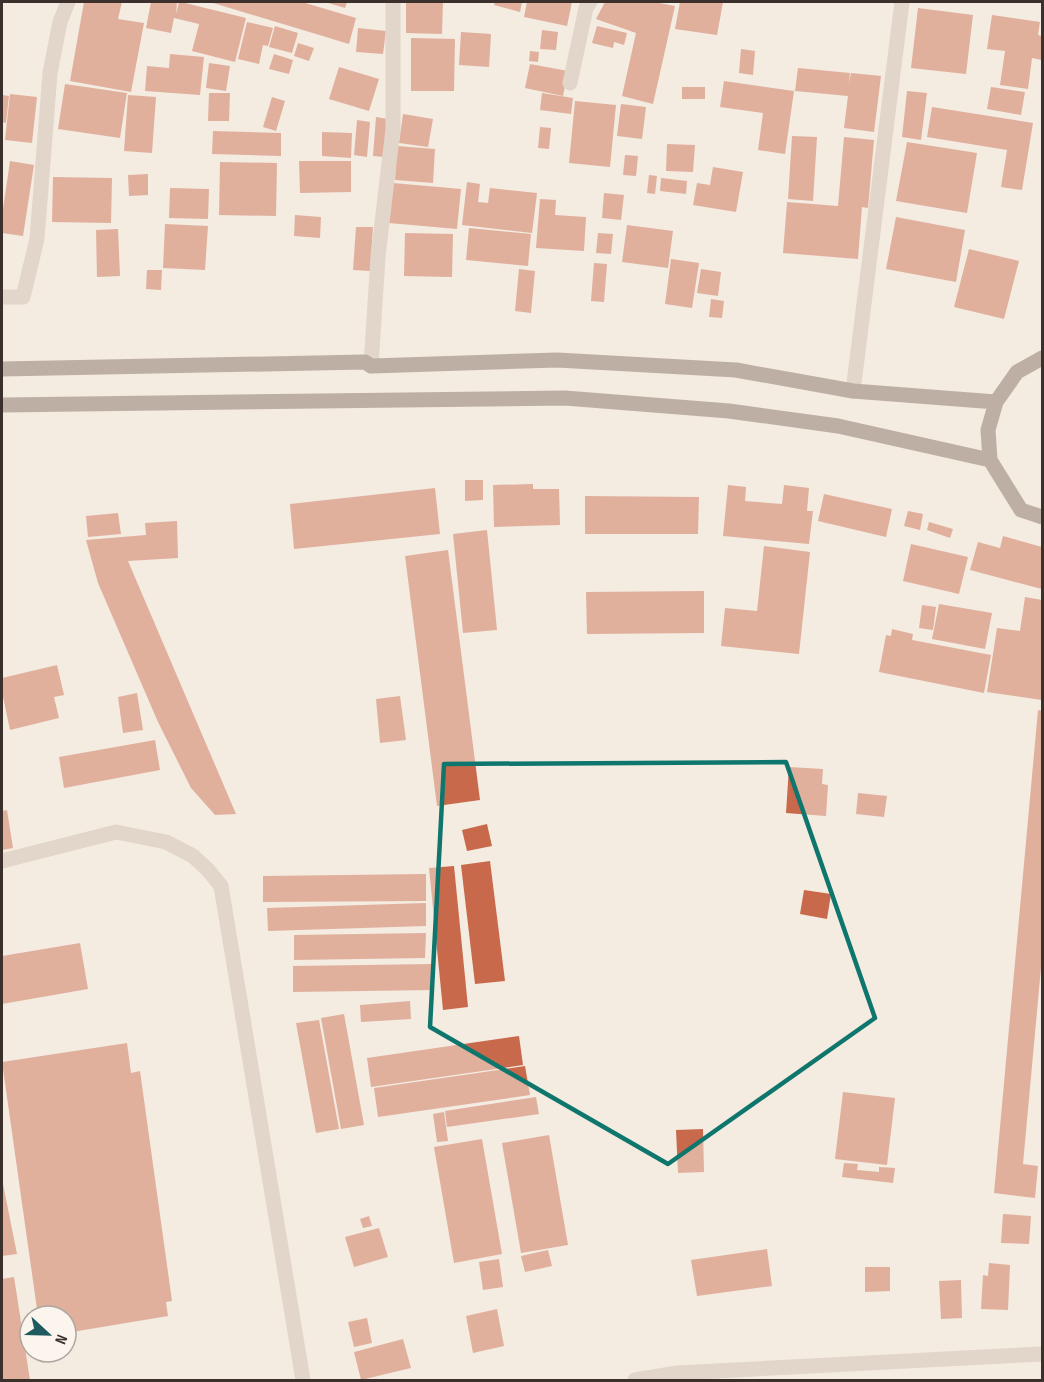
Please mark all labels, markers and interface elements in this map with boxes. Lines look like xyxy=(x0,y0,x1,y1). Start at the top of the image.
north arrow xyxy=(18,1304,78,1364)
text: N xyxy=(50,1332,71,1347)

